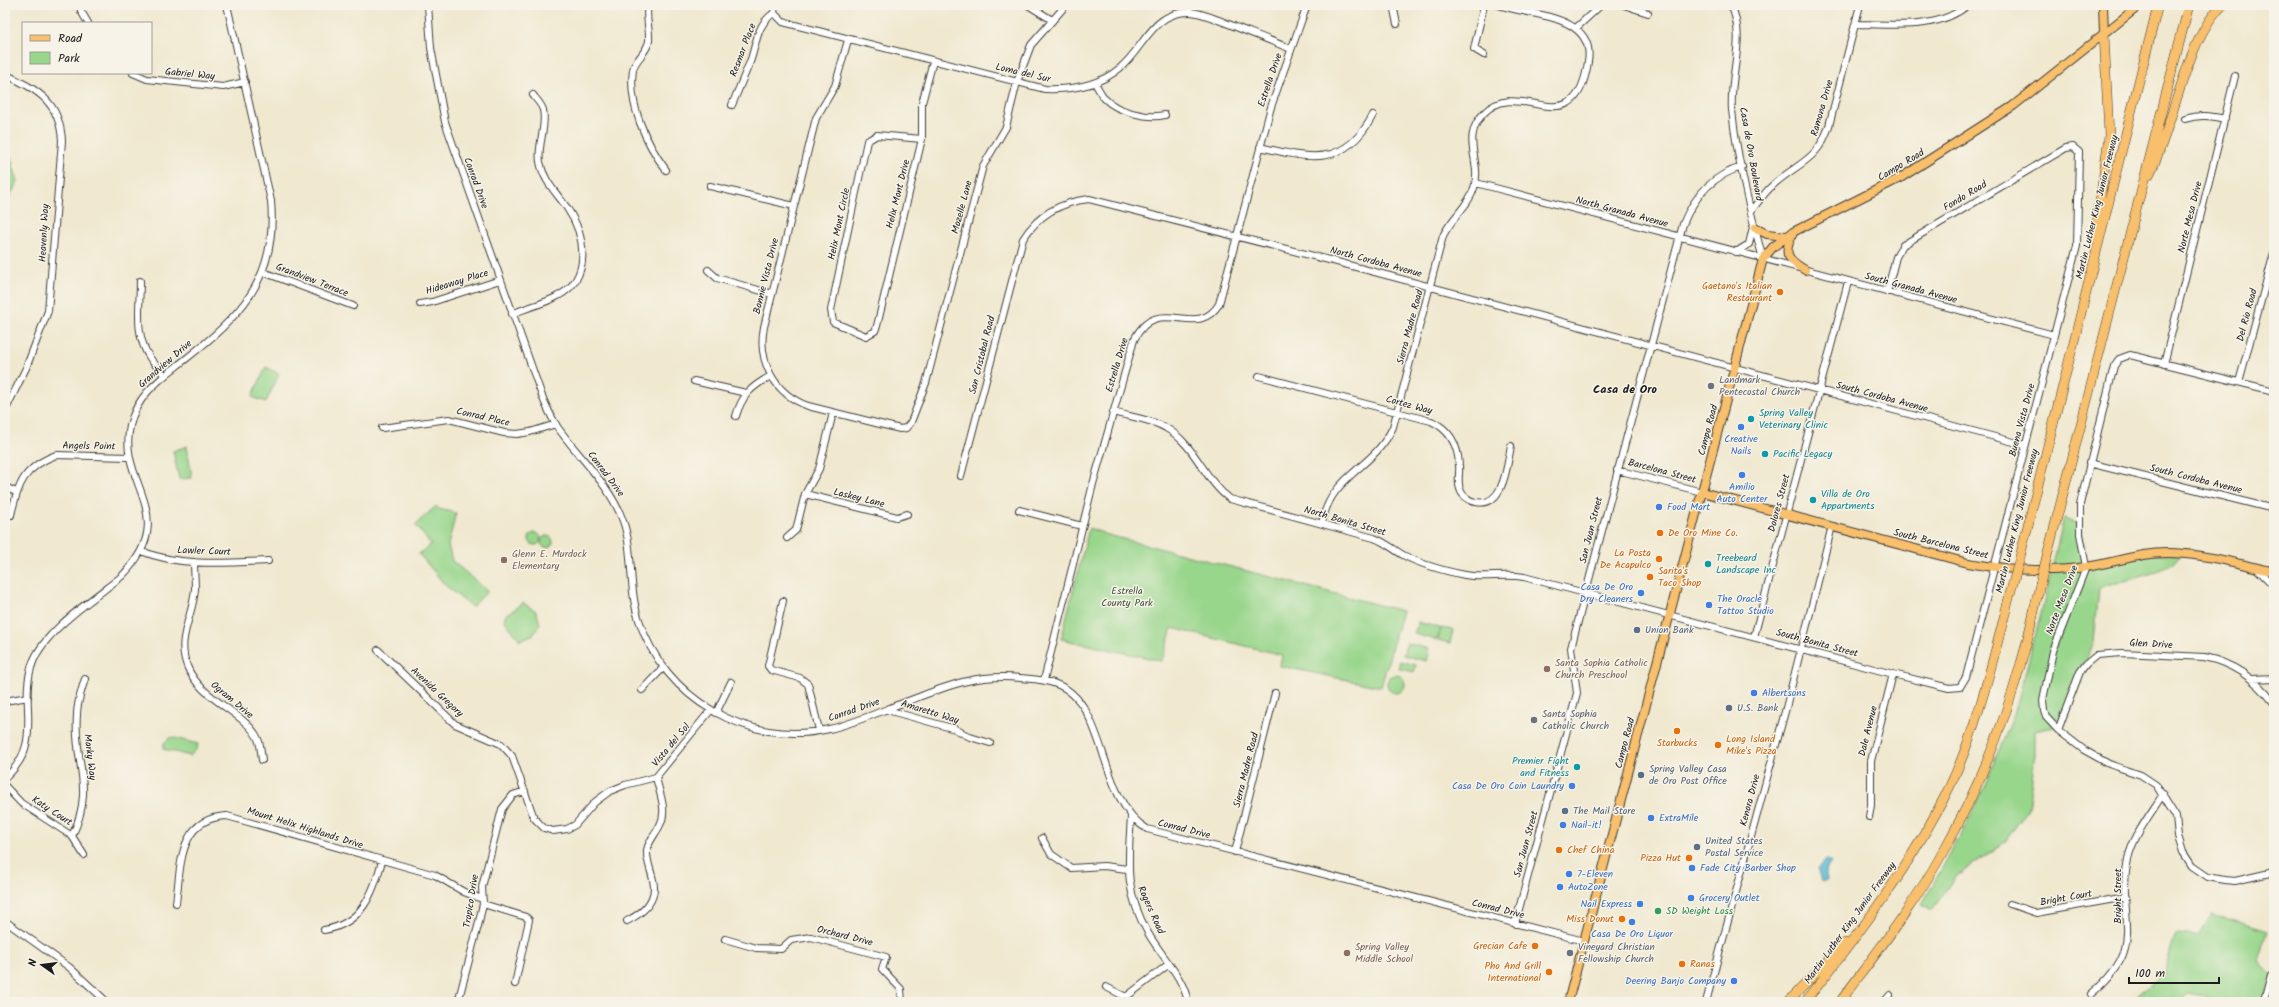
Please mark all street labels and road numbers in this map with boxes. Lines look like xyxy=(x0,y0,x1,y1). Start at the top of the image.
street label: Resmar Place xyxy=(725,20,761,79)
street label: Estrella Drive xyxy=(1253,50,1287,109)
street label: Loma del Sur xyxy=(994,59,1053,87)
street label: Gabriel Way xyxy=(164,63,216,85)
street label: Ramona Drive xyxy=(1806,77,1838,138)
street label: Casa de Oro Boulevard xyxy=(1735,106,1767,203)
street label: Martin Luther King Junior Freeway xyxy=(2071,133,2123,281)
street label: Campo Road xyxy=(1875,144,1928,185)
street label: Conrad Drive xyxy=(459,155,493,211)
street label: Helix Mont Drive xyxy=(882,157,914,230)
street label: Fondo Road xyxy=(1940,176,1991,215)
street label: Mozelle Lane xyxy=(947,178,977,235)
street label: Norte Mesa Drive xyxy=(2173,179,2207,254)
street label: Helix Mont Circle xyxy=(824,186,855,261)
street label: North Granada Avenue xyxy=(1574,192,1670,232)
street label: Heavenly Way xyxy=(34,203,54,263)
street label: Bonnie Vista Drive xyxy=(749,236,783,316)
street label: North Cordoba Avenue xyxy=(1328,242,1424,282)
street label: Grandview Terrace xyxy=(273,259,351,301)
street label: Hideaway Place xyxy=(424,265,491,299)
street label: South Granada Avenue xyxy=(1863,268,1960,308)
street label: Del Rio Road xyxy=(2232,286,2262,343)
street label: Sierra Madre Road xyxy=(1392,287,1428,366)
street label: San Cristobal Road xyxy=(965,313,1000,396)
street label: Estrella Drive xyxy=(1101,335,1133,394)
street label: Grandview Drive xyxy=(134,336,196,392)
street label: South Cordoba Avenue xyxy=(1834,377,1930,417)
street label: Buena Vista Drive xyxy=(2005,381,2040,458)
street label: Cortez Way xyxy=(1384,391,1434,419)
street label: Campo Road xyxy=(1694,402,1723,457)
street label: Conrad Place xyxy=(455,403,512,431)
street label: Angels Point xyxy=(62,438,116,454)
street label: Martin Luther King Junior Freeway xyxy=(1991,447,2043,595)
street label: Conrad Drive xyxy=(583,448,629,501)
street label: Barcelona Street xyxy=(1626,454,1698,488)
street label: South Cordoba Avenue xyxy=(2148,460,2244,498)
street label: Dolores Street xyxy=(1764,472,1794,534)
street label: Laskey Lane xyxy=(832,484,887,512)
street label: San Juan Street xyxy=(1575,495,1607,565)
street label: North Bonita Street xyxy=(1302,502,1388,540)
street label: South Barcelona Street xyxy=(1892,524,1990,564)
street label: Lawler Court xyxy=(177,542,231,560)
street label: Norte Mesa Drive xyxy=(2041,562,2083,637)
street label: South Bonita Street xyxy=(1774,624,1860,662)
street label: Glen Drive xyxy=(2129,635,2174,653)
street label: Avenida Gregory xyxy=(407,663,467,721)
street label: Ogram Drive xyxy=(207,677,257,723)
street label: Conrad Drive xyxy=(826,694,882,726)
street label: Amaretto Way xyxy=(899,696,961,729)
street label: Dale Avenue xyxy=(1854,704,1882,758)
street label: Campo Road xyxy=(1611,715,1640,770)
street label: Vista del Sol xyxy=(648,719,694,770)
street label: Sierra Madre Road xyxy=(1229,730,1263,809)
street label: Marky Way xyxy=(79,733,101,781)
street label: Kenora Drive xyxy=(1735,772,1765,828)
street label: Katy Court xyxy=(28,792,76,830)
street label: Mount Helix Highlands Drive xyxy=(245,803,365,853)
street label: San Juan Street xyxy=(1509,809,1543,879)
street label: Conrad Drive xyxy=(1156,815,1212,843)
street label: Martin Luther King Junior Freeway xyxy=(1800,858,1900,988)
street label: Bright Street xyxy=(2110,868,2126,924)
street label: Tropico Drive xyxy=(459,872,483,929)
street label: Rogers Road xyxy=(1133,883,1169,938)
street label: Bright Court xyxy=(2039,886,2093,910)
street label: Conrad Drive xyxy=(1470,895,1526,923)
street label: Orchard Drive xyxy=(815,921,875,951)

